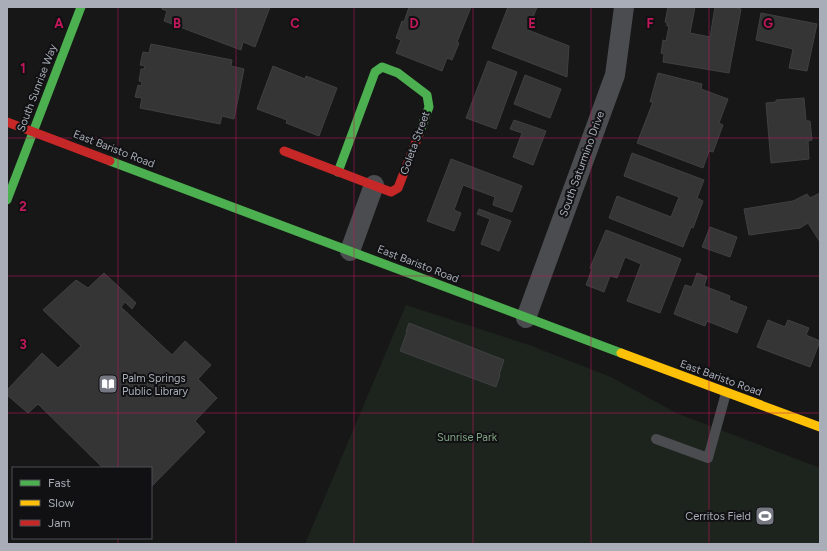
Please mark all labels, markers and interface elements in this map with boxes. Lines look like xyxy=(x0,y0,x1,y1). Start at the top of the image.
text: A xyxy=(54,16,64,31)
text: B xyxy=(173,16,181,31)
text: C xyxy=(290,16,300,31)
text: D xyxy=(409,16,419,31)
text: E xyxy=(528,16,536,31)
text: F xyxy=(646,16,654,31)
text: G xyxy=(763,16,773,31)
street label: South Sunrise Way xyxy=(14,42,60,134)
text: 1 xyxy=(20,61,26,76)
street label: Goleta Street xyxy=(398,110,432,176)
street label: South Saturmino Drive xyxy=(557,110,607,218)
street label: East Baristo Road xyxy=(71,127,157,171)
text: 2 xyxy=(19,199,27,214)
street label: East Baristo Road xyxy=(375,242,461,286)
text: 3 xyxy=(19,337,27,352)
street label: East Baristo Road xyxy=(678,357,764,399)
place label: Palm Springs Public Library xyxy=(122,372,188,398)
library icon: Palm Springs Public Library xyxy=(97,373,119,395)
park label: Sunrise Park xyxy=(437,431,498,444)
legend xyxy=(12,467,152,539)
text: Fast xyxy=(48,476,71,490)
text: Slow xyxy=(48,496,75,510)
sports icon: Cerritos Field xyxy=(754,505,776,527)
place label: Cerritos Field xyxy=(685,510,751,523)
text: Jam xyxy=(48,516,71,530)

